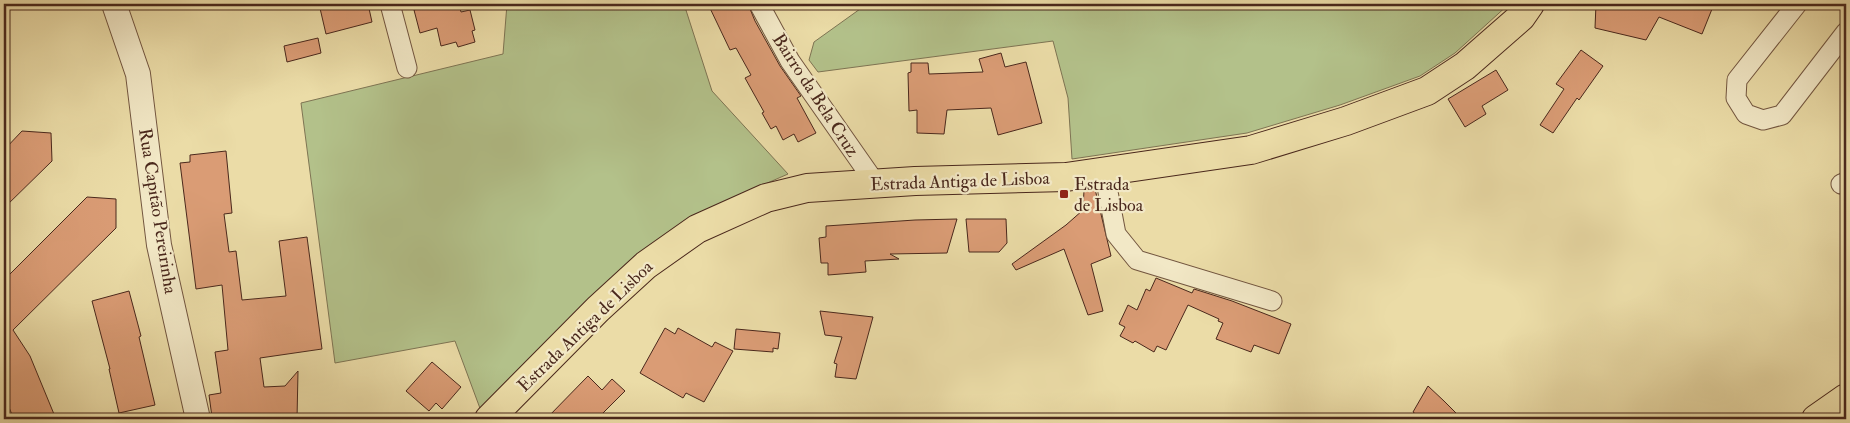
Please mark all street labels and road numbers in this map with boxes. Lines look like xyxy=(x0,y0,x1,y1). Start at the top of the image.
street label: Bairro da Bela Cruz xyxy=(767,29,864,162)
street label: Rua Capitão Pereirinha xyxy=(133,127,182,296)
street label: Estrada Antiga de Lisboa xyxy=(870,167,1051,196)
street label: Estrada Antiga de Lisboa xyxy=(513,255,658,397)

